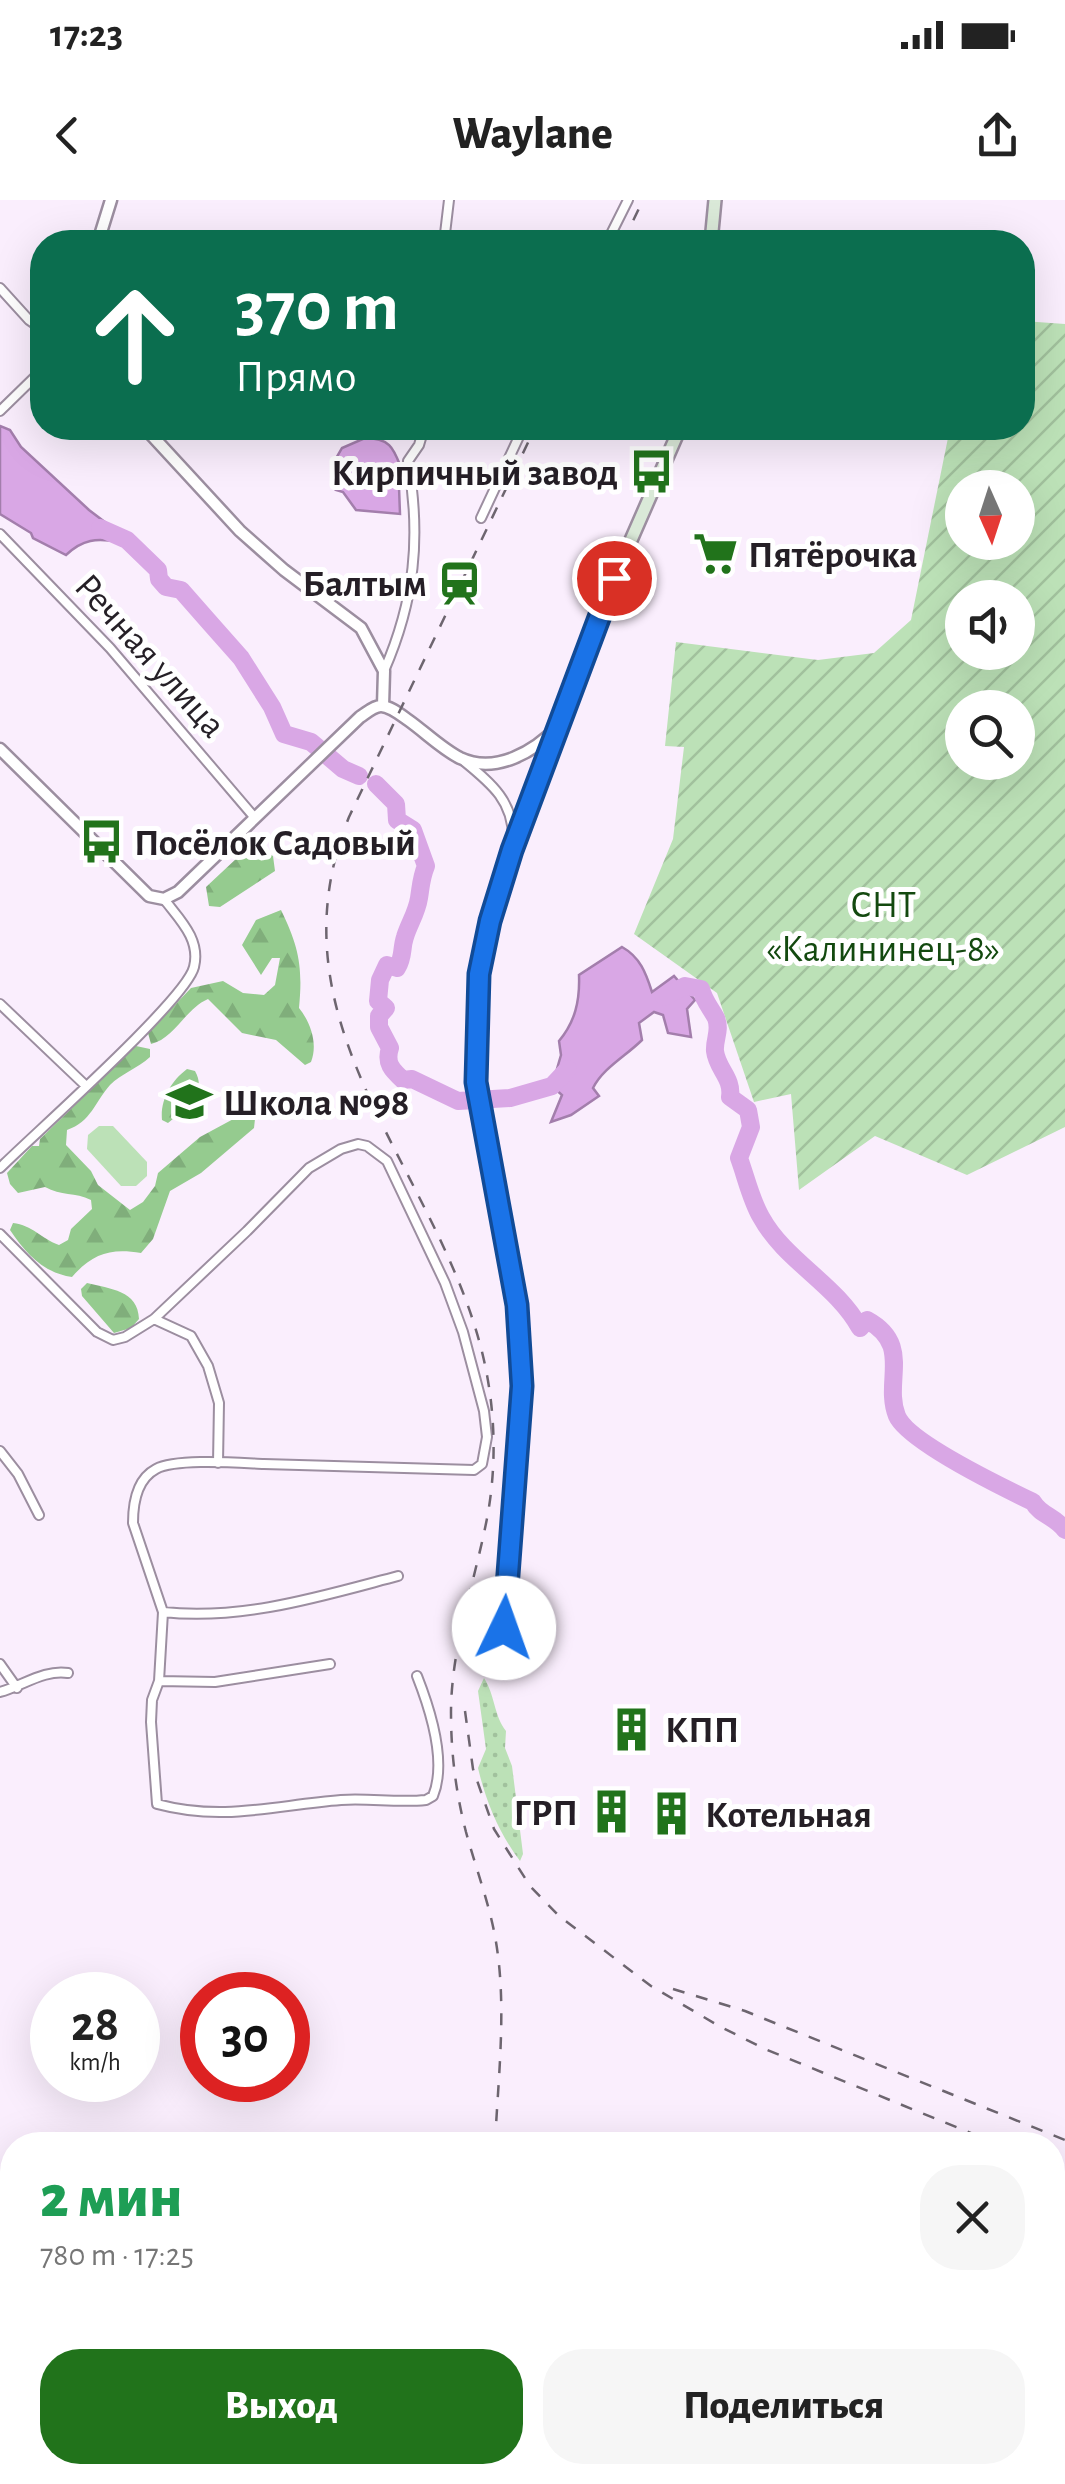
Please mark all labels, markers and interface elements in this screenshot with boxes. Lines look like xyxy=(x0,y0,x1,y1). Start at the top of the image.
text: 17:23 xyxy=(50,16,123,54)
icon: back xyxy=(40,108,95,163)
icon: share xyxy=(970,108,1025,163)
text: Waylane xyxy=(452,112,613,157)
icon: ahead xyxy=(70,270,200,400)
text: 370 m xyxy=(235,273,399,343)
text: Прямо xyxy=(235,355,357,400)
bus stop icon: Кирпичный завод xyxy=(627,448,675,496)
place label: Кирпичный завод xyxy=(331,455,618,493)
north arrow xyxy=(945,470,1035,560)
map controls xyxy=(945,470,1035,780)
supermarket icon: Пятёрочка xyxy=(691,530,739,578)
pin xyxy=(572,536,657,621)
place label: Пятёрочка xyxy=(748,537,917,575)
icon: arrive xyxy=(587,551,642,606)
station icon: Балтым xyxy=(436,559,484,607)
place label: Балтым xyxy=(302,566,427,604)
street label: Речная улица xyxy=(67,567,232,745)
button: sound xyxy=(945,580,1035,670)
button: search xyxy=(945,690,1035,780)
bus stop icon: Посёлок Садовый xyxy=(77,818,125,866)
place label: Посёлок Садовый xyxy=(134,825,416,863)
park label: СНТ «Калининец-8» xyxy=(766,887,1000,969)
school or university icon: Школа №98 xyxy=(166,1078,214,1126)
place label: Школа №98 xyxy=(223,1085,410,1123)
position arrow xyxy=(452,1576,556,1680)
building icon: КПП xyxy=(608,1705,656,1753)
place label: КПП xyxy=(665,1712,739,1750)
building icon: ГРП xyxy=(587,1788,635,1836)
building icon: Котельная xyxy=(648,1790,696,1838)
place label: ГРП xyxy=(513,1795,578,1833)
place label: Котельная xyxy=(705,1797,872,1835)
speed limit sign: 30 xyxy=(180,1972,310,2102)
text: 28 xyxy=(71,2000,119,2050)
text: km/h xyxy=(69,2050,121,2075)
button: close xyxy=(920,2165,1025,2270)
text: 2 мин xyxy=(40,2168,183,2228)
text: 780 m · 17:25 xyxy=(40,2239,194,2271)
button: Выход xyxy=(40,2349,523,2464)
button: Поделиться xyxy=(543,2349,1025,2464)

